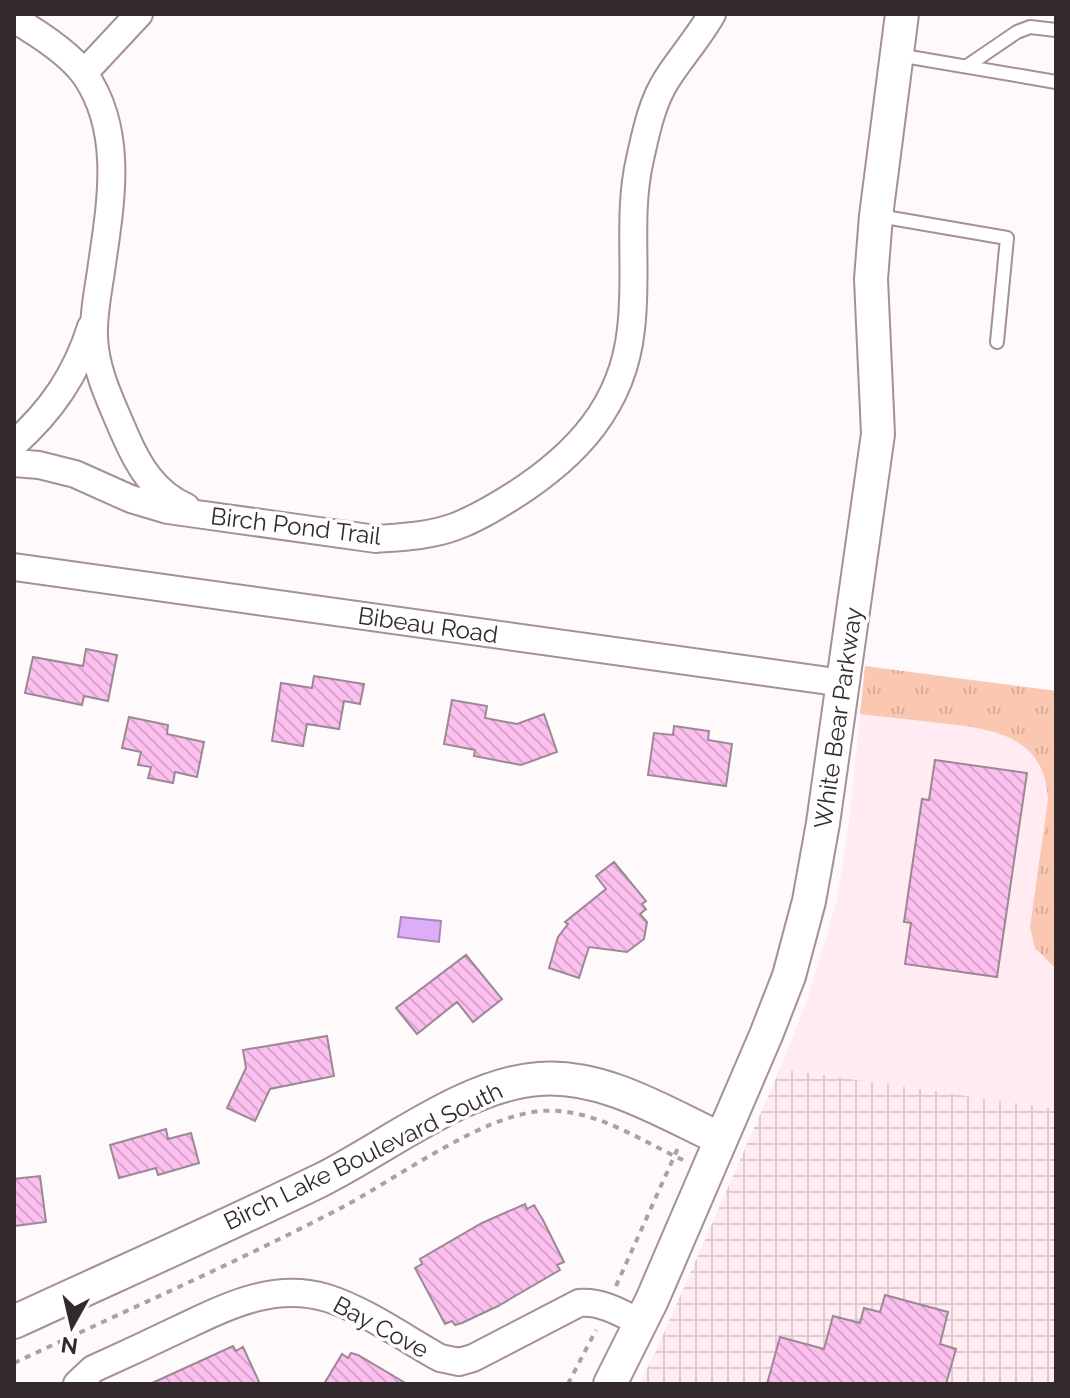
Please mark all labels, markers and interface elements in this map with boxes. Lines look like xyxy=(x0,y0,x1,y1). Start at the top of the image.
street label: Birch Pond Trail xyxy=(209,501,383,551)
street label: Bibeau Road xyxy=(356,601,500,649)
street label: White Bear Parkway xyxy=(808,605,868,831)
street label: Birch Lake Boulevard South xyxy=(219,1076,507,1236)
north arrow xyxy=(32,1286,112,1366)
street label: Bay Cove xyxy=(328,1290,434,1364)
text: N xyxy=(59,1332,79,1360)

